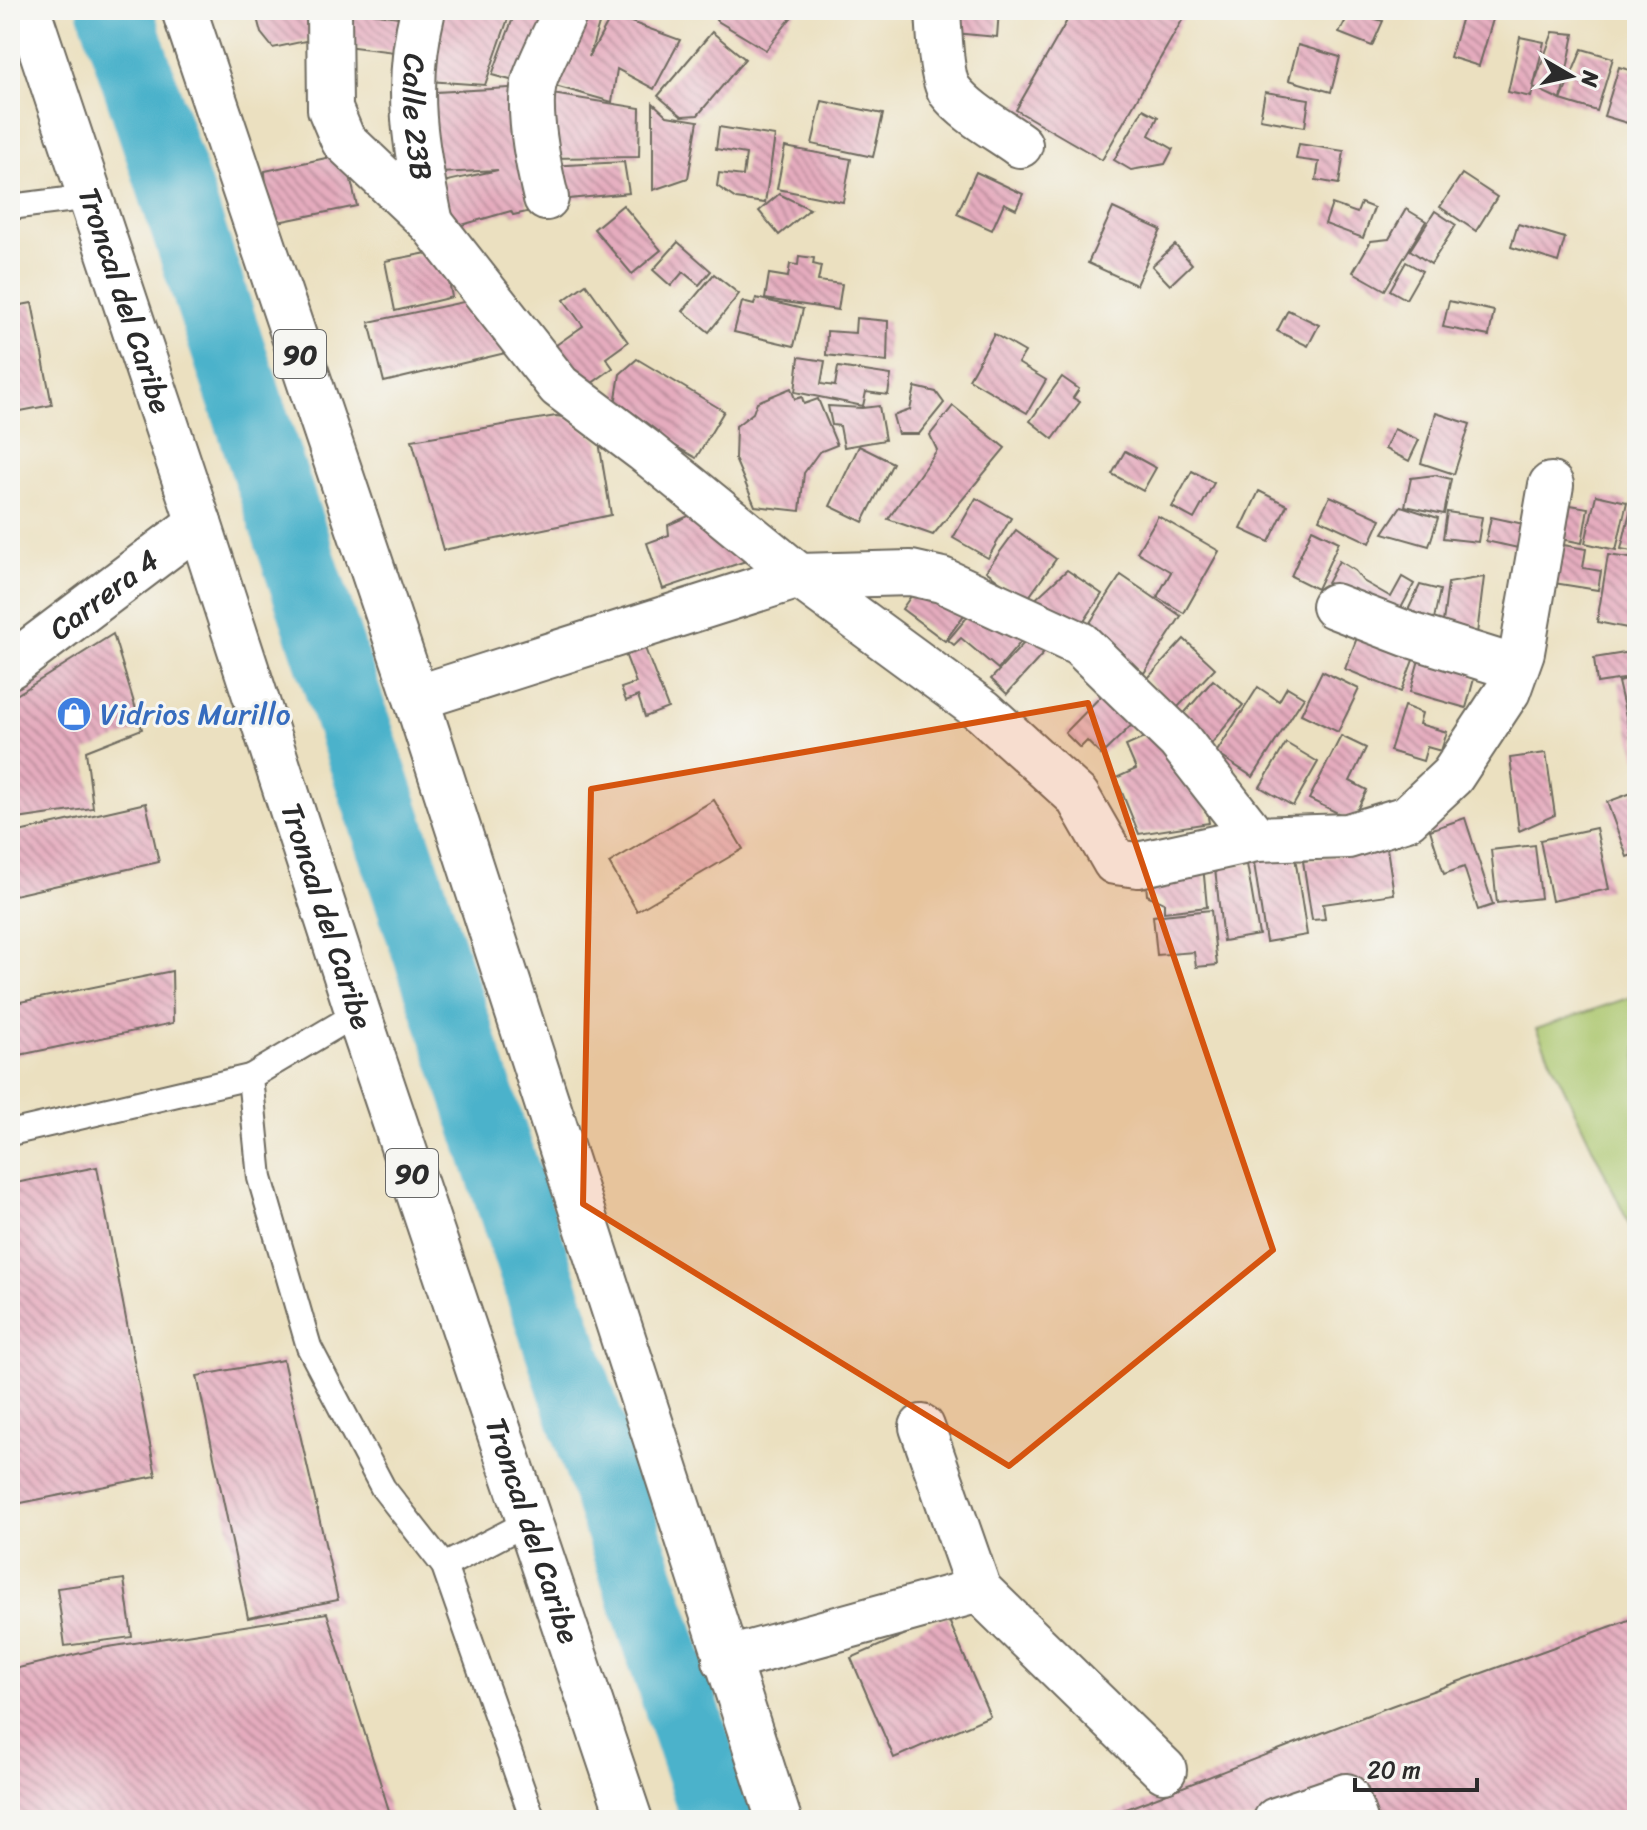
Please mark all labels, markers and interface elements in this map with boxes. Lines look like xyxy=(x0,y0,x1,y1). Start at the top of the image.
north arrow xyxy=(1531,36,1611,116)
street label: Calle 23B xyxy=(386,52,449,185)
text: N xyxy=(1570,67,1611,90)
street label: Troncal del Caribe xyxy=(62,180,188,421)
road number: 90 xyxy=(274,330,326,378)
street label: Carrera 4 xyxy=(37,535,171,655)
place label: Vidrios Murillo xyxy=(100,687,291,741)
shop icon: Vidrios Murillo xyxy=(55,695,93,733)
street label: Troncal del Caribe xyxy=(264,796,389,1037)
road number: 90 xyxy=(386,1149,438,1197)
street label: Troncal del Caribe xyxy=(469,1410,596,1651)
scale bar xyxy=(1355,1742,1477,1792)
text: 20 m xyxy=(1367,1749,1421,1791)

